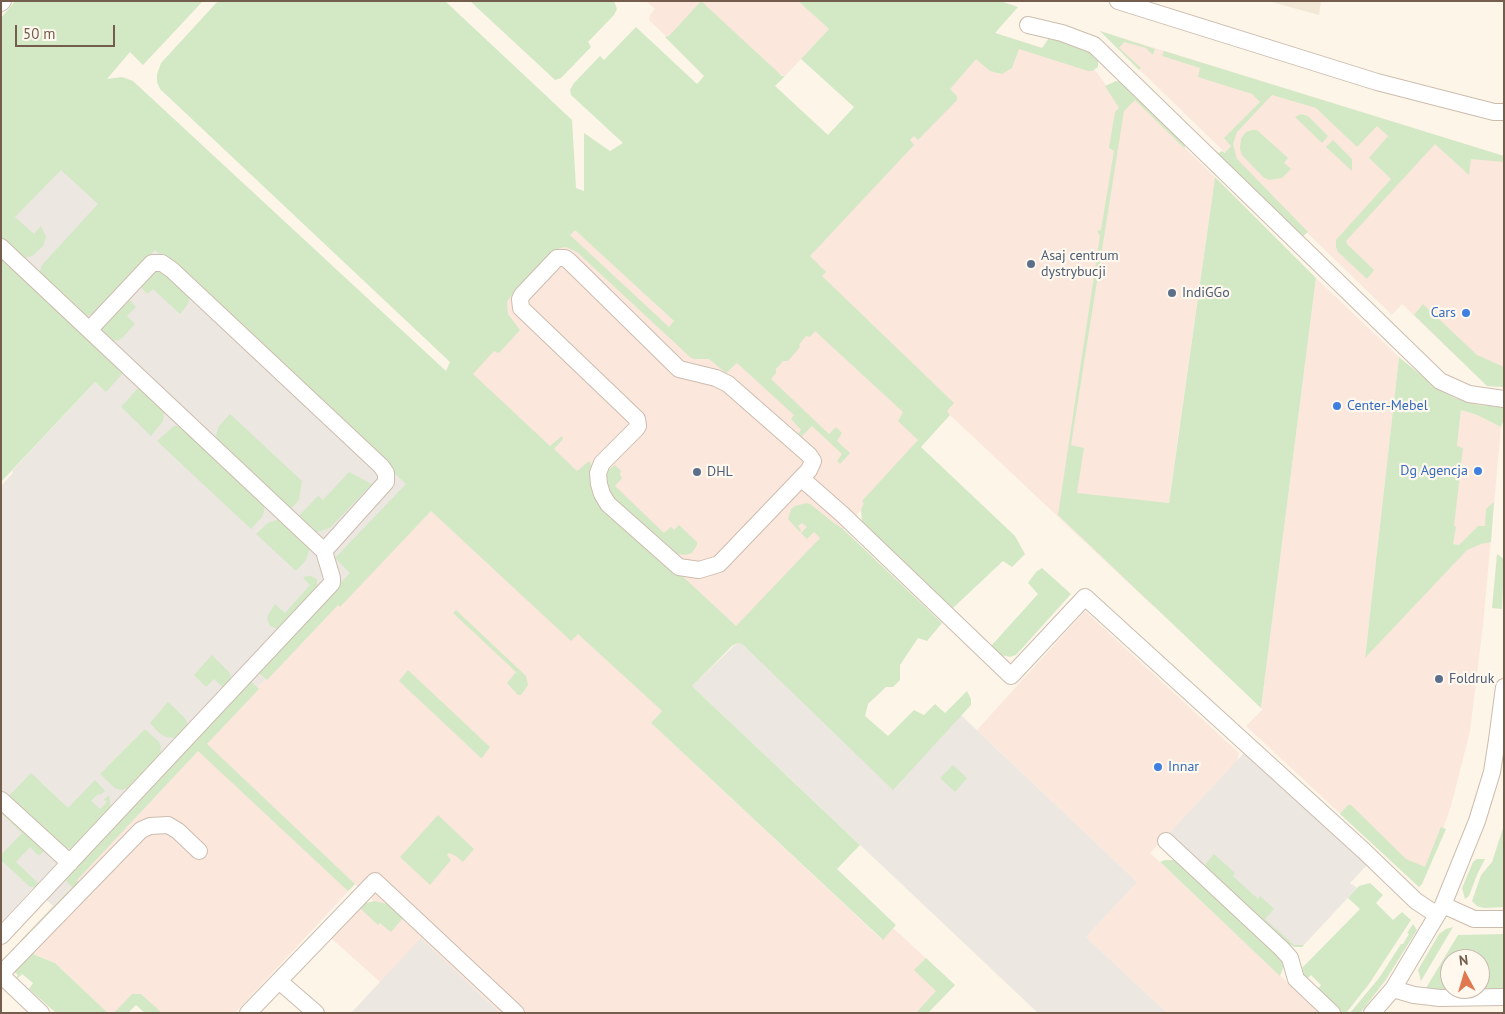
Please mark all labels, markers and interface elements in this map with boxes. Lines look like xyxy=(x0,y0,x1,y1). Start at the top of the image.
scale bar xyxy=(18,15,118,47)
text: 50 m xyxy=(23,24,56,43)
place label: Asaj centrum dystrybucji xyxy=(1041,248,1119,280)
marker: Asaj centrum dystrybucji xyxy=(1025,258,1037,270)
place label: IndiGGo xyxy=(1182,285,1230,301)
marker: IndiGGo xyxy=(1166,287,1178,299)
place label: Cars xyxy=(1431,305,1456,321)
marker: Cars xyxy=(1460,307,1472,319)
place label: Center-Mebel xyxy=(1347,398,1428,414)
marker: Center-Mebel xyxy=(1331,400,1343,412)
place label: Dg Agencja xyxy=(1400,463,1468,479)
place label: DHL xyxy=(707,464,733,480)
marker: Dg Agencja xyxy=(1472,465,1484,477)
marker: DHL xyxy=(691,466,703,478)
place label: Foldruk xyxy=(1449,671,1494,687)
marker: Foldruk xyxy=(1433,673,1445,685)
place label: Innar xyxy=(1168,759,1199,775)
marker: Innar xyxy=(1152,761,1164,773)
north arrow xyxy=(1440,949,1490,999)
text: N xyxy=(1458,951,1469,970)

